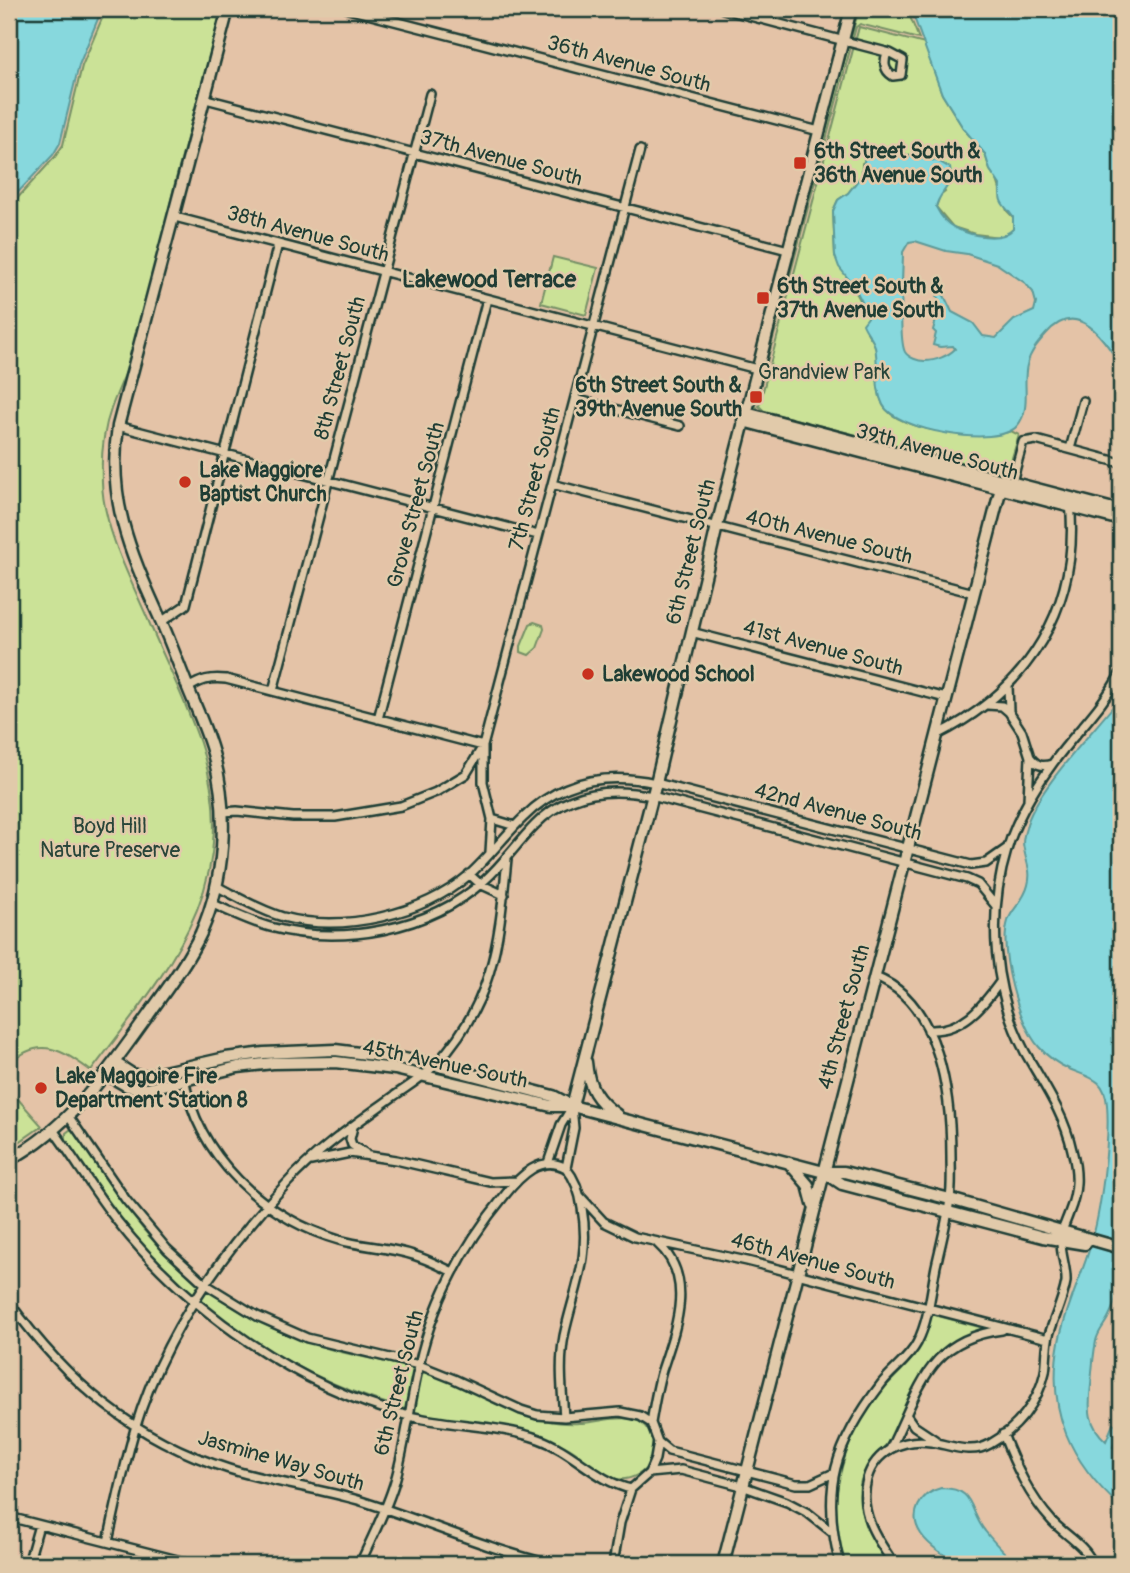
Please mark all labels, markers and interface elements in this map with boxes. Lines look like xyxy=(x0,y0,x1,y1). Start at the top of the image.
street label: 36th Avenue South xyxy=(544,29,714,99)
street label: 37th Avenue South xyxy=(417,123,585,193)
place label: 6th Street South & 36th Avenue South xyxy=(814,138,982,189)
marker: 6th Street South & 36th Avenue South xyxy=(792,155,808,171)
street label: 38th Avenue South xyxy=(224,199,392,269)
district label: Lakewood Terrace xyxy=(402,265,577,294)
place label: 6th Street South & 37th Avenue South xyxy=(777,273,944,324)
marker: 6th Street South & 37th Avenue South xyxy=(755,290,771,306)
street label: 8th Street South xyxy=(308,293,372,443)
park label: Grandview Park xyxy=(758,359,890,386)
place label: 6th Street South & 39th Avenue South xyxy=(575,372,742,423)
marker: 6th Street South & 39th Avenue South xyxy=(748,389,764,405)
street label: 7th Street South xyxy=(503,404,567,554)
street label: 39th Avenue South xyxy=(853,417,1021,487)
street label: Grove Street South xyxy=(381,419,451,591)
place label: Lake Maggiore Baptist Church xyxy=(199,457,327,508)
marker: Lake Maggiore Baptist Church xyxy=(177,474,193,490)
street label: 6th Street South xyxy=(660,476,722,628)
street label: 40th Avenue South xyxy=(743,503,915,571)
street label: 41st Avenue South xyxy=(740,614,906,682)
place label: Lakewood School xyxy=(602,661,755,688)
marker: Lakewood School xyxy=(580,666,596,682)
street label: 42nd Avenue South xyxy=(751,777,925,847)
park label: Boyd Hill Nature Preserve xyxy=(40,813,181,864)
street label: 4th Street South xyxy=(812,942,876,1092)
street label: 45th Avenue South xyxy=(360,1033,530,1095)
place label: Lake Maggoire Fire Department Station 8 xyxy=(55,1063,248,1114)
marker: Lake Maggoire Fire Department Station 8 xyxy=(33,1080,49,1096)
street label: 46th Avenue South xyxy=(728,1226,898,1296)
street label: 6th Street South xyxy=(368,1307,430,1459)
street label: Jasmine Way South xyxy=(195,1424,367,1498)

